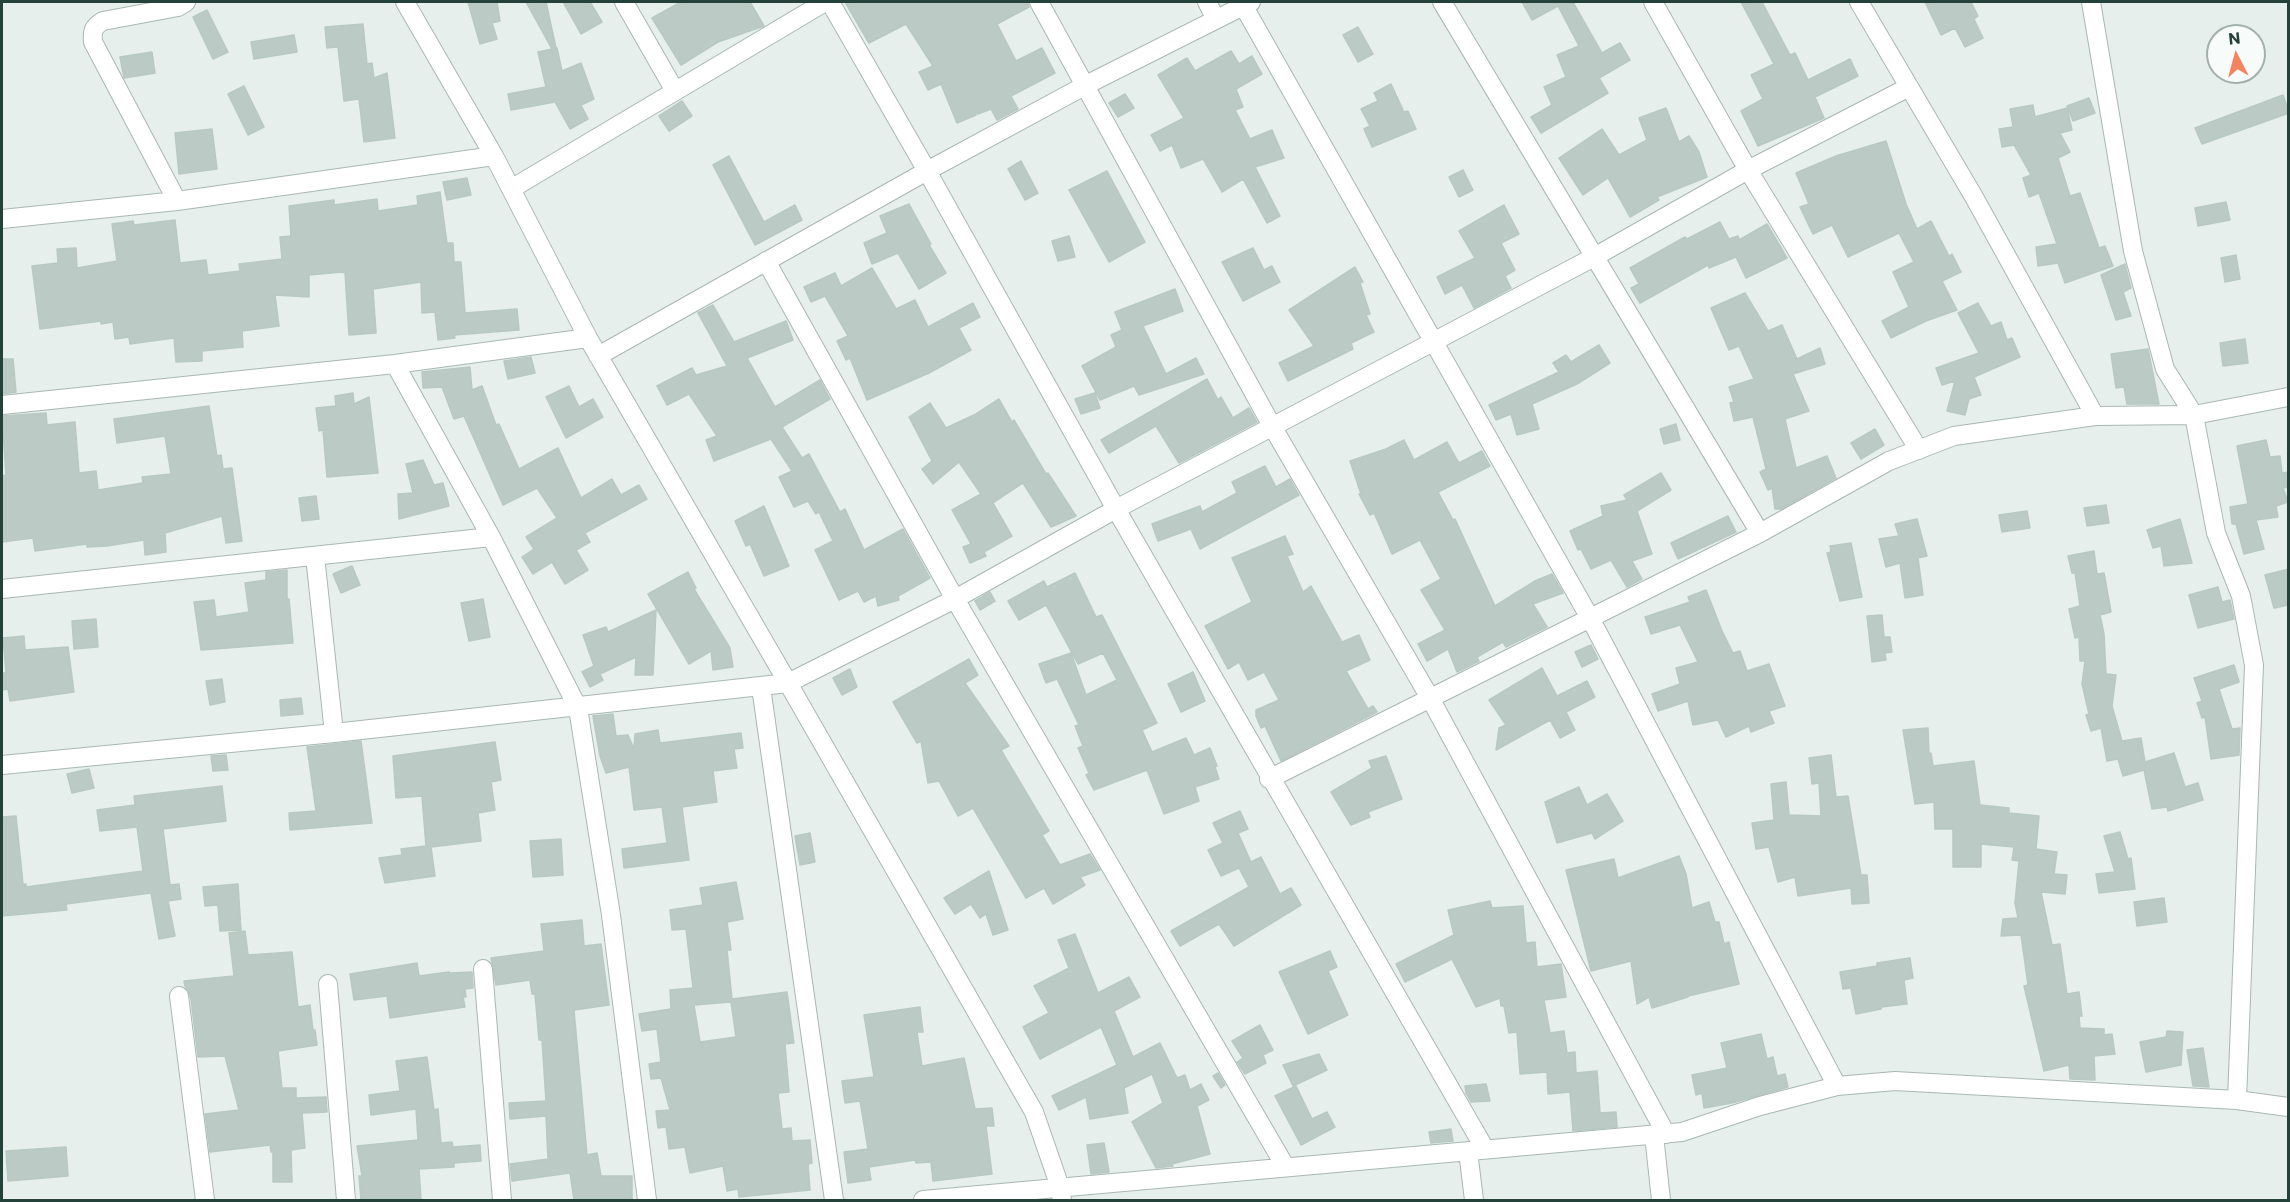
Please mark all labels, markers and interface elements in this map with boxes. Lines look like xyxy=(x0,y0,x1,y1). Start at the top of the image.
north arrow xyxy=(2206,24,2266,84)
text: N xyxy=(2227,28,2241,48)

